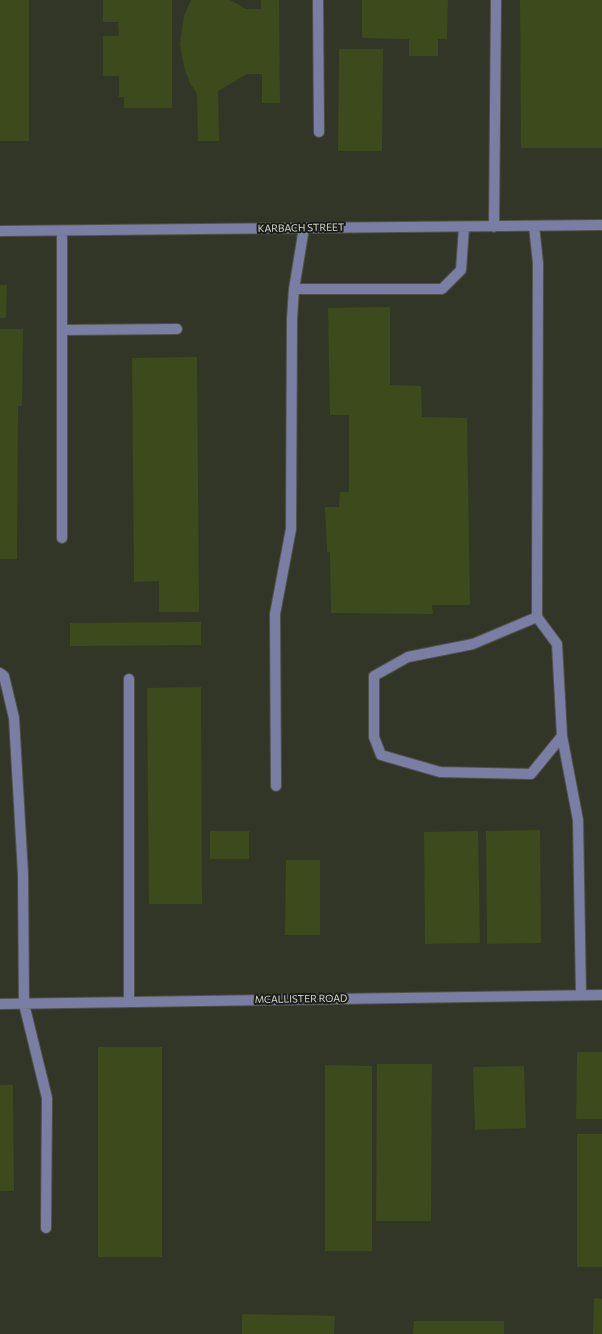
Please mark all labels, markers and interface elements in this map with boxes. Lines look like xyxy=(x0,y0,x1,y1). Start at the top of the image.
street label: KARBACH STREET xyxy=(258,221,344,235)
street label: MCALLISTER ROAD xyxy=(255,992,347,1006)

